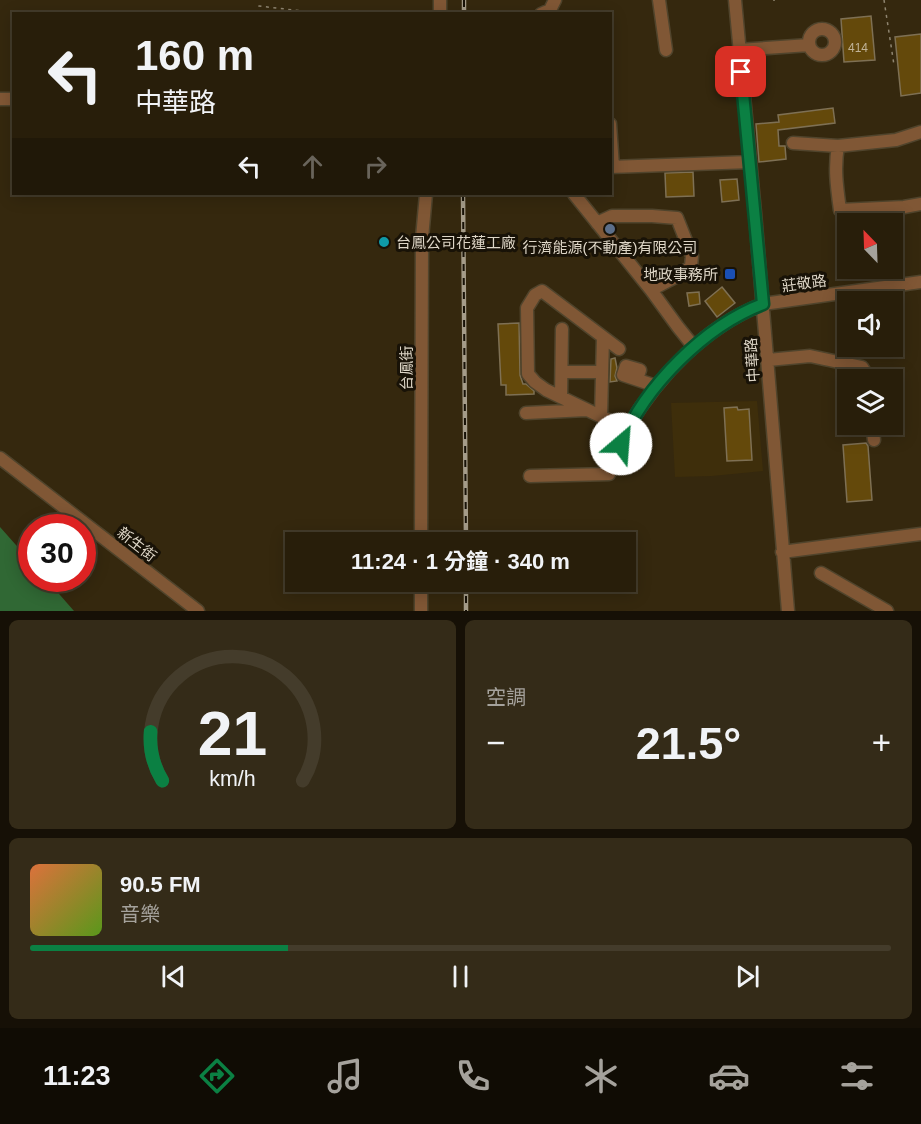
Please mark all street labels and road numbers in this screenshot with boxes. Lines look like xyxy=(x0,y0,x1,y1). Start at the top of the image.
street label: 莊敬路 xyxy=(781,271,827,295)
street label: 中華路 xyxy=(742,337,762,383)
street label: 台鳳街 xyxy=(398,345,415,391)
street label: 新生街 xyxy=(114,523,160,565)

